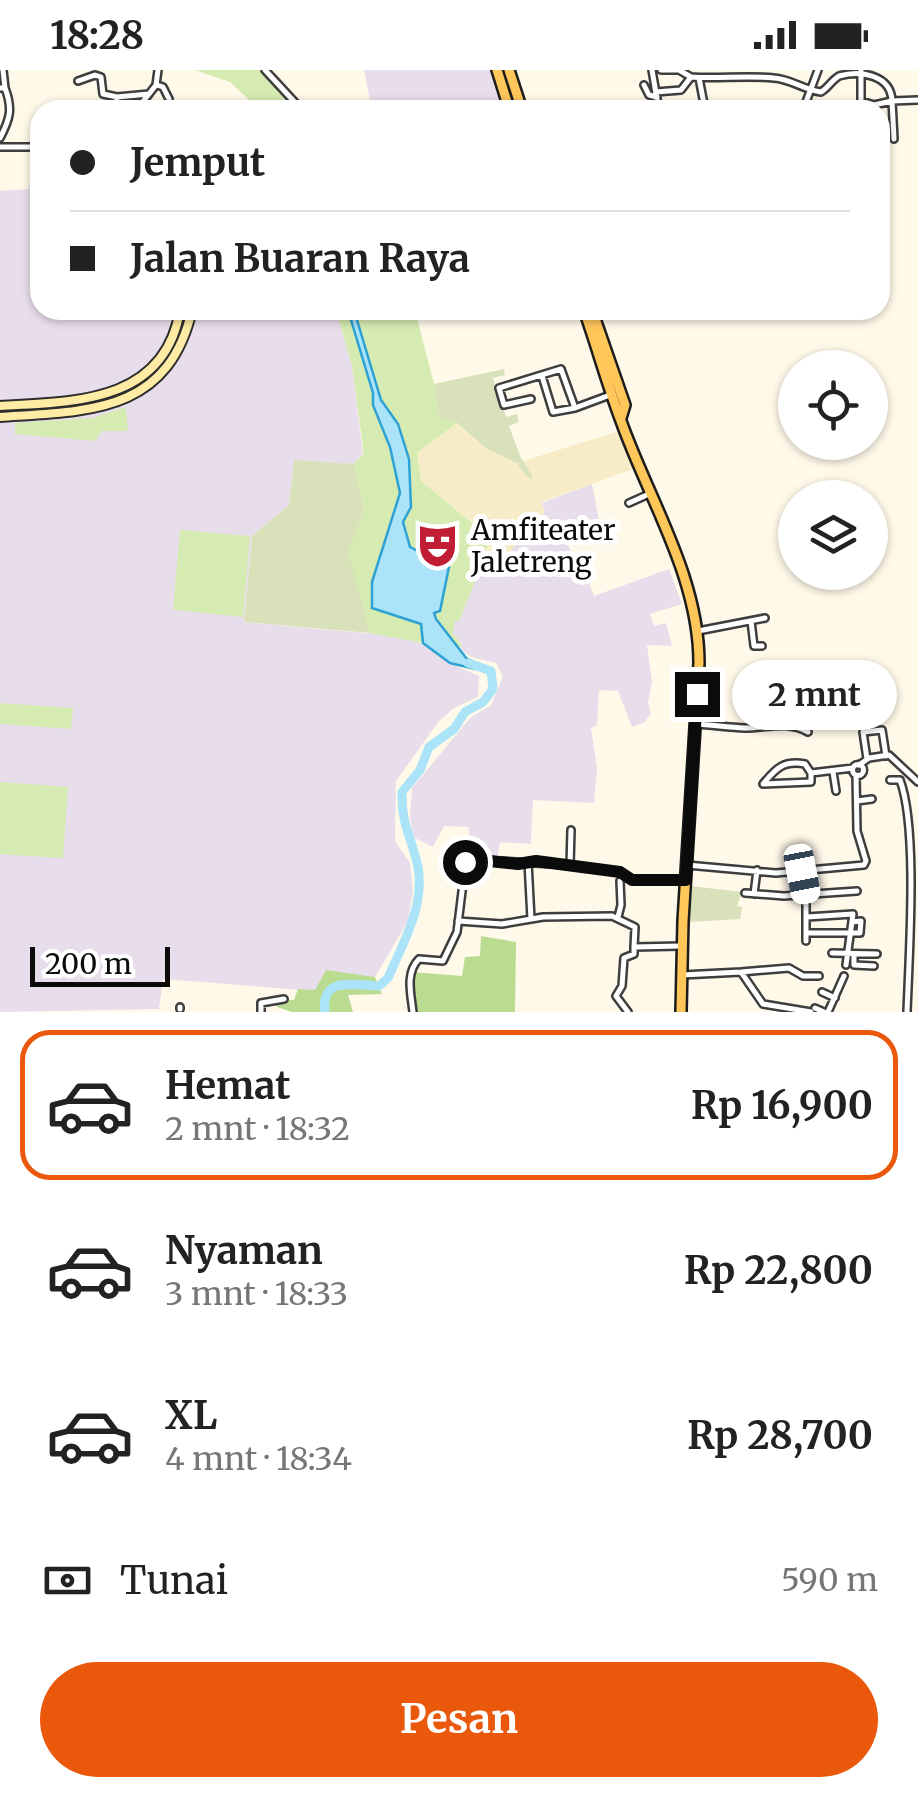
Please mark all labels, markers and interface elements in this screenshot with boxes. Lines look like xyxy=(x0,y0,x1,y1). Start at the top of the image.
text: 18:28 xyxy=(50,12,144,59)
text: Jemput xyxy=(130,139,265,186)
text: Jalan Buaran Raya xyxy=(130,235,470,282)
map controls xyxy=(778,350,888,590)
button: locate xyxy=(778,350,888,460)
button: layers xyxy=(778,480,888,590)
place label: Amfiteater Jaletreng xyxy=(470,512,616,580)
theatre icon: Amfiteater Jaletreng xyxy=(414,522,462,570)
callout: 2 mnt xyxy=(732,659,897,729)
route end xyxy=(675,672,720,717)
text: 2 mnt xyxy=(768,675,861,715)
route start xyxy=(443,840,488,885)
car xyxy=(782,842,822,906)
scale bar xyxy=(30,942,170,986)
text: 200 m xyxy=(45,946,132,982)
icon: car xyxy=(45,1060,135,1150)
text: Hemat xyxy=(165,1062,290,1109)
text: Rp 16,900 xyxy=(691,1082,873,1129)
text: 2 mnt · 18:32 xyxy=(165,1109,350,1149)
icon: car xyxy=(45,1225,135,1315)
text: Nyaman xyxy=(165,1227,323,1274)
text: Rp 22,800 xyxy=(684,1247,873,1294)
text: 3 mnt · 18:33 xyxy=(165,1274,348,1314)
icon: car xyxy=(45,1390,135,1480)
text: XL xyxy=(165,1392,217,1439)
text: Rp 28,700 xyxy=(687,1412,873,1459)
text: 4 mnt · 18:34 xyxy=(165,1439,352,1479)
icon: cash xyxy=(40,1553,95,1608)
text: Tunai xyxy=(120,1557,228,1604)
text: 590 m xyxy=(781,1560,878,1600)
button: Pesan xyxy=(40,1662,878,1777)

